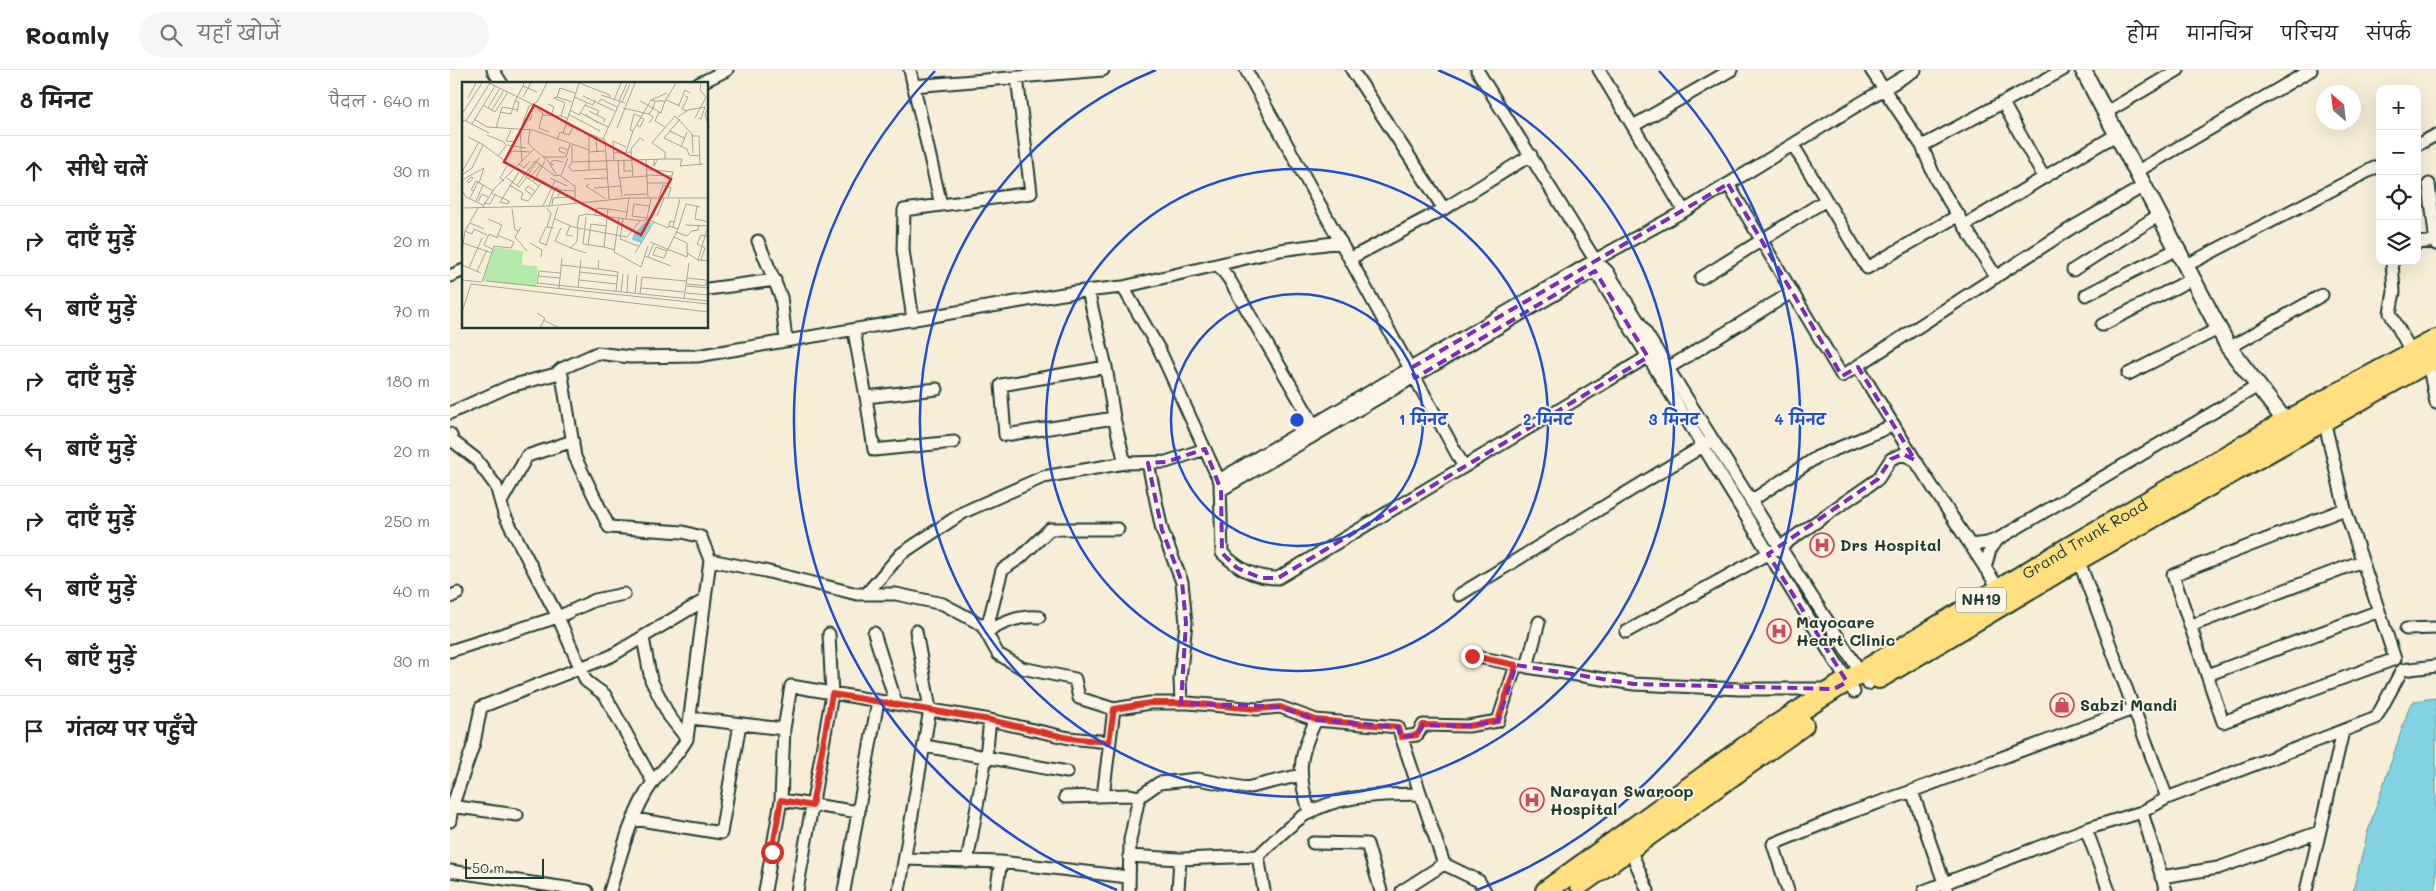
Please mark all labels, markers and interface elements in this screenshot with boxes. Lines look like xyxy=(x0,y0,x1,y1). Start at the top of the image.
search box xyxy=(139,12,489,57)
text: Roamly xyxy=(25,19,109,50)
text: यहाँ खोजें xyxy=(197,20,280,45)
icon: search xyxy=(157,21,185,49)
text: होम xyxy=(2127,21,2159,45)
text: मानचित्र xyxy=(2187,21,2253,45)
text: परिचय xyxy=(2281,21,2338,45)
text: संपर्क xyxy=(2366,21,2411,45)
inset map xyxy=(462,82,709,329)
north arrow xyxy=(2316,85,2361,130)
map controls xyxy=(2376,85,2421,265)
button: + xyxy=(2376,85,2421,130)
text: 8 मिनट xyxy=(20,86,92,113)
text: पैदल · 640 m xyxy=(329,90,430,111)
button: − xyxy=(2376,130,2421,175)
text: सीधे चलें xyxy=(67,156,147,181)
icon: ahead xyxy=(20,157,48,185)
text: 30 m xyxy=(393,160,430,181)
button: locate xyxy=(2376,175,2421,220)
button: layers xyxy=(2376,220,2421,265)
text: दाएँ मुड़ें xyxy=(67,226,135,251)
icon: right xyxy=(20,227,48,255)
text: 20 m xyxy=(393,230,430,251)
text: बाएँ मुड़ें xyxy=(67,296,136,321)
icon: left xyxy=(20,297,48,325)
text: 70 m xyxy=(393,300,430,321)
text: दाएँ मुड़ें xyxy=(67,366,135,391)
icon: right xyxy=(20,367,48,395)
text: 180 m xyxy=(385,370,430,391)
text: 1 मिनट xyxy=(1399,407,1448,429)
text: 2 मिनट xyxy=(1523,407,1574,429)
text: 3 मिनट xyxy=(1649,407,1701,429)
text: 4 मिनट xyxy=(1774,407,1827,429)
centre of rings xyxy=(1288,411,1306,429)
text: बाएँ मुड़ें xyxy=(67,436,136,461)
icon: left xyxy=(20,437,48,465)
text: 20 m xyxy=(393,440,430,461)
street label: Grand Trunk Road xyxy=(2018,493,2151,584)
text: दाएँ मुड़ें xyxy=(67,506,135,531)
icon: right xyxy=(20,507,48,535)
text: 250 m xyxy=(384,510,430,531)
hospital icon: Drs Hospital xyxy=(1809,532,1835,558)
place label: Drs Hospital xyxy=(1840,534,1941,555)
text: बाएँ मुड़ें xyxy=(67,576,136,601)
icon: left xyxy=(20,577,48,605)
text: 40 m xyxy=(393,580,430,601)
road number: NH19 xyxy=(1956,588,2006,612)
place label: Mayocare Heart Clinic xyxy=(1796,611,1895,650)
hospital icon: Mayocare Heart Clinic xyxy=(1766,618,1792,644)
route end xyxy=(1461,645,1484,668)
text: बाएँ मुड़ें xyxy=(67,646,136,671)
icon: left xyxy=(20,647,48,675)
text: 30 m xyxy=(393,650,430,671)
shop icon: Sabzi Mandi xyxy=(2049,692,2075,718)
place label: Sabzi Mandi xyxy=(2080,694,2178,715)
text: गंतव्य पर पहुँचे xyxy=(67,716,196,741)
icon: arrive xyxy=(20,717,48,745)
place label: Narayan Swaroop Hospital xyxy=(1550,780,1694,819)
hospital icon: Narayan Swaroop Hospital xyxy=(1519,787,1545,813)
route start xyxy=(761,841,784,864)
scale bar xyxy=(465,856,544,879)
text: 50 m xyxy=(472,858,504,877)

